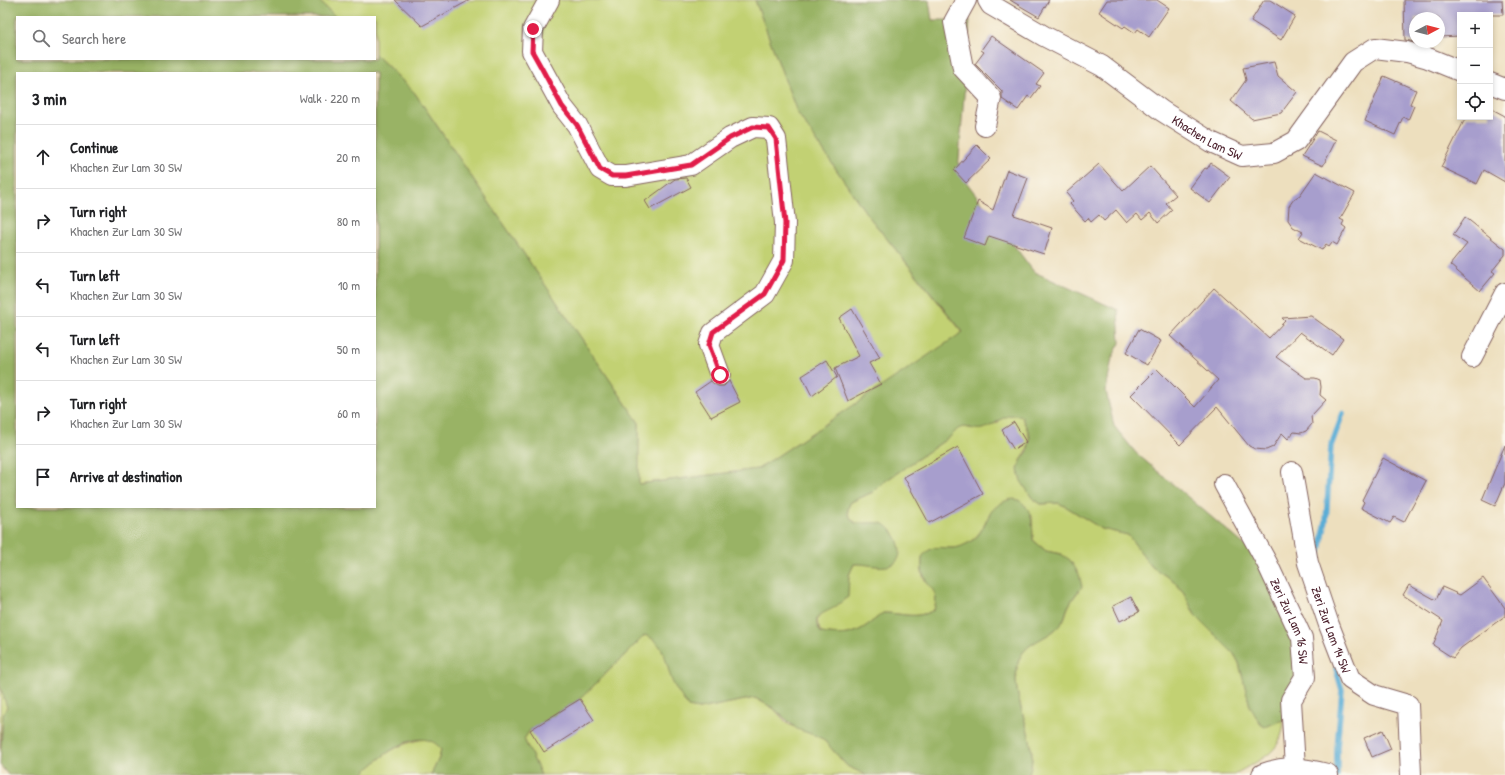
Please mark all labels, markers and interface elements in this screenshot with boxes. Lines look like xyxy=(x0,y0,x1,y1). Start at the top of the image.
north arrow xyxy=(1409,12,1445,48)
map controls xyxy=(1457,12,1493,120)
button: + xyxy=(1457,12,1493,48)
search box xyxy=(16,16,376,60)
route end xyxy=(524,20,542,38)
icon: search xyxy=(30,27,52,49)
text: Search here xyxy=(62,28,126,49)
button: − xyxy=(1457,48,1493,84)
button: locate xyxy=(1457,84,1493,120)
text: 3 min xyxy=(32,87,67,110)
text: Walk · 220 m xyxy=(300,89,360,107)
street label: Khachen Lam SW xyxy=(1169,111,1245,164)
text: Continue xyxy=(70,137,118,158)
icon: ahead xyxy=(32,146,54,168)
text: 20 m xyxy=(336,148,360,166)
text: Khachen Zur Lam 30 SW xyxy=(70,158,182,176)
text: Turn right xyxy=(70,201,126,222)
icon: right xyxy=(32,210,54,232)
text: 80 m xyxy=(337,212,360,230)
text: Khachen Zur Lam 30 SW xyxy=(70,222,182,240)
text: Turn left xyxy=(70,265,120,286)
icon: left xyxy=(32,274,54,296)
text: 10 m xyxy=(338,276,360,294)
text: Khachen Zur Lam 30 SW xyxy=(70,286,182,304)
text: Turn left xyxy=(70,329,120,350)
icon: left xyxy=(32,338,54,360)
text: 50 m xyxy=(337,340,360,358)
text: Khachen Zur Lam 30 SW xyxy=(70,350,182,368)
route start xyxy=(711,366,729,384)
text: Turn right xyxy=(70,393,126,414)
icon: right xyxy=(32,402,54,424)
text: 60 m xyxy=(337,404,360,422)
text: Khachen Zur Lam 30 SW xyxy=(70,414,182,432)
icon: arrive xyxy=(32,466,54,488)
text: Arrive at destination xyxy=(70,466,182,487)
street label: Zeri Zur Lam 16 SW xyxy=(1266,575,1313,665)
street label: Zeri Zur Lam 14 SW xyxy=(1308,584,1356,675)

